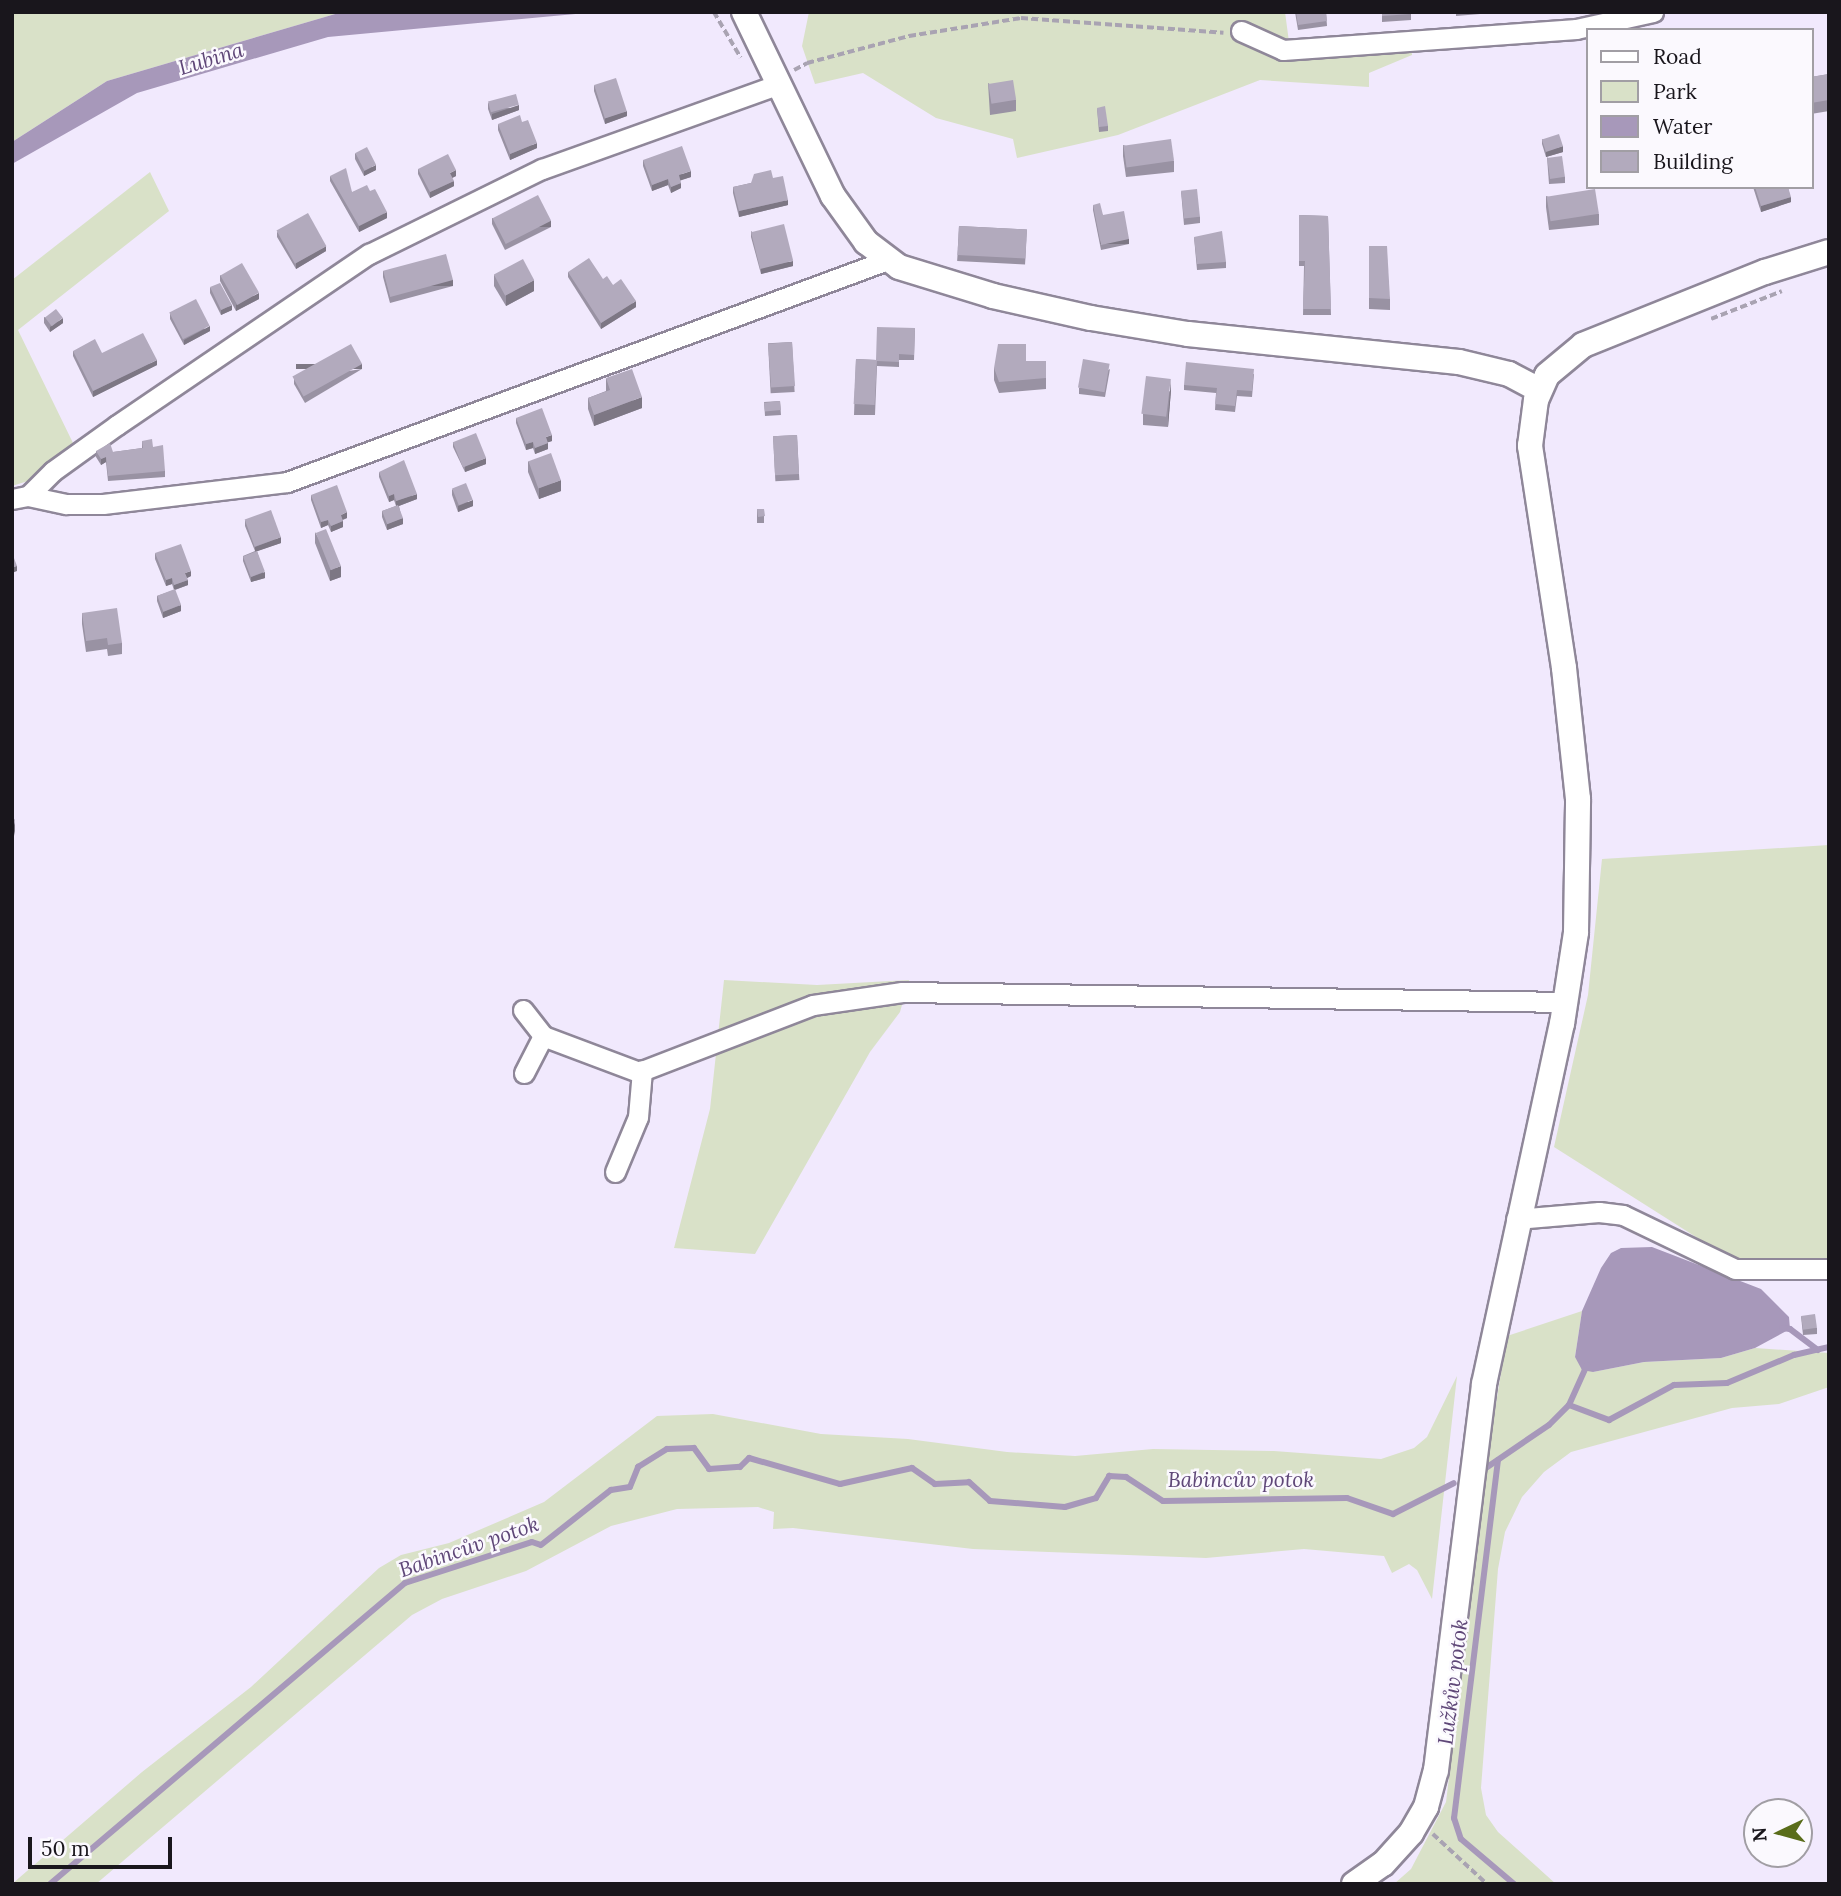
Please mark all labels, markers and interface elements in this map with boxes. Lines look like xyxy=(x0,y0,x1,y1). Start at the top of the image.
legend xyxy=(1586,28,1813,189)
water label: Lubina xyxy=(176,37,246,81)
text: Road xyxy=(1653,43,1702,70)
text: Park xyxy=(1653,78,1697,105)
text: Water xyxy=(1653,113,1712,140)
text: Building xyxy=(1653,148,1733,175)
water label: Babincův potok xyxy=(1168,1467,1314,1493)
water label: Babincův potok xyxy=(396,1511,542,1583)
water label: Lužkův potok xyxy=(1433,1618,1473,1746)
north arrow xyxy=(1743,1798,1813,1868)
scale bar xyxy=(32,1822,175,1866)
text: N xyxy=(1746,1826,1772,1843)
text: 50 m xyxy=(41,1835,90,1862)

